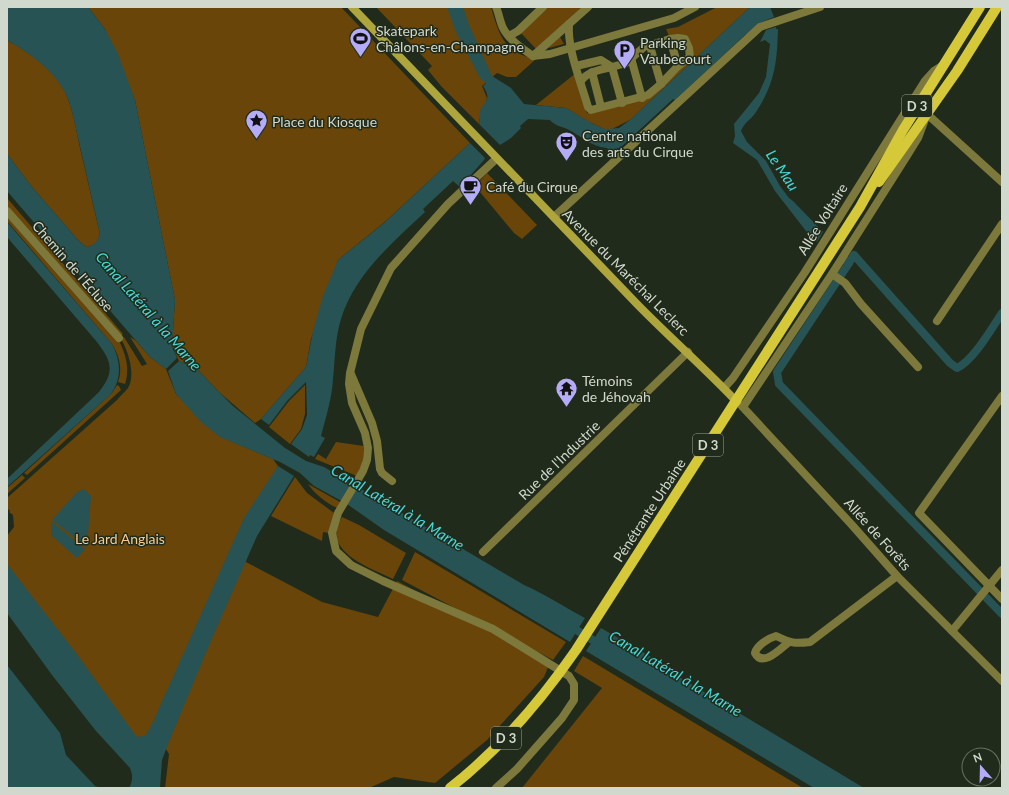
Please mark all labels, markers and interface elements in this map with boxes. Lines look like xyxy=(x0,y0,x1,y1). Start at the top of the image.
place label: Skatepark Châlons-en-Champagne xyxy=(376,22,524,55)
sports icon: Skatepark Châlons-en-Champagne xyxy=(347,25,373,58)
place label: Parking Vaubecourt xyxy=(640,34,711,67)
parking icon: Parking Vaubecourt xyxy=(612,37,638,70)
road number: D 3 xyxy=(902,95,932,117)
place icon: Place du Kiosque xyxy=(244,108,270,141)
place label: Place du Kiosque xyxy=(272,113,377,130)
place label: Centre national des arts du Cirque xyxy=(582,127,693,160)
theatre icon: Centre national des arts du Cirque xyxy=(553,130,579,163)
water label: Le Mau xyxy=(763,146,803,194)
cafe icon: Café du Cirque xyxy=(457,173,483,206)
place label: Café du Cirque xyxy=(486,178,578,195)
street label: Allée Voltaire xyxy=(793,180,851,258)
street label: Avenue du Maréchal Leclerc xyxy=(559,205,693,339)
street label: Chemin de l'Écluse xyxy=(29,217,117,315)
water label: Canal Latéral à la Marne xyxy=(92,248,206,374)
place label: Témoins de Jéhovah xyxy=(582,372,651,405)
temple icon: Témoins de Jéhovah xyxy=(554,375,580,408)
street label: Rue de l'Industrie xyxy=(515,417,603,503)
road number: D 3 xyxy=(693,434,723,456)
street label: Pénétrante Urbaine xyxy=(609,455,689,565)
water label: Canal Latéral à la Marne xyxy=(328,460,468,554)
street label: Allée de Forêts xyxy=(841,494,915,574)
park label: Le Jard Anglais xyxy=(75,530,165,547)
water label: Canal Latéral à la Marne xyxy=(606,626,746,720)
road number: D 3 xyxy=(491,727,521,749)
north arrow xyxy=(961,747,1001,787)
text: N xyxy=(971,750,984,765)

